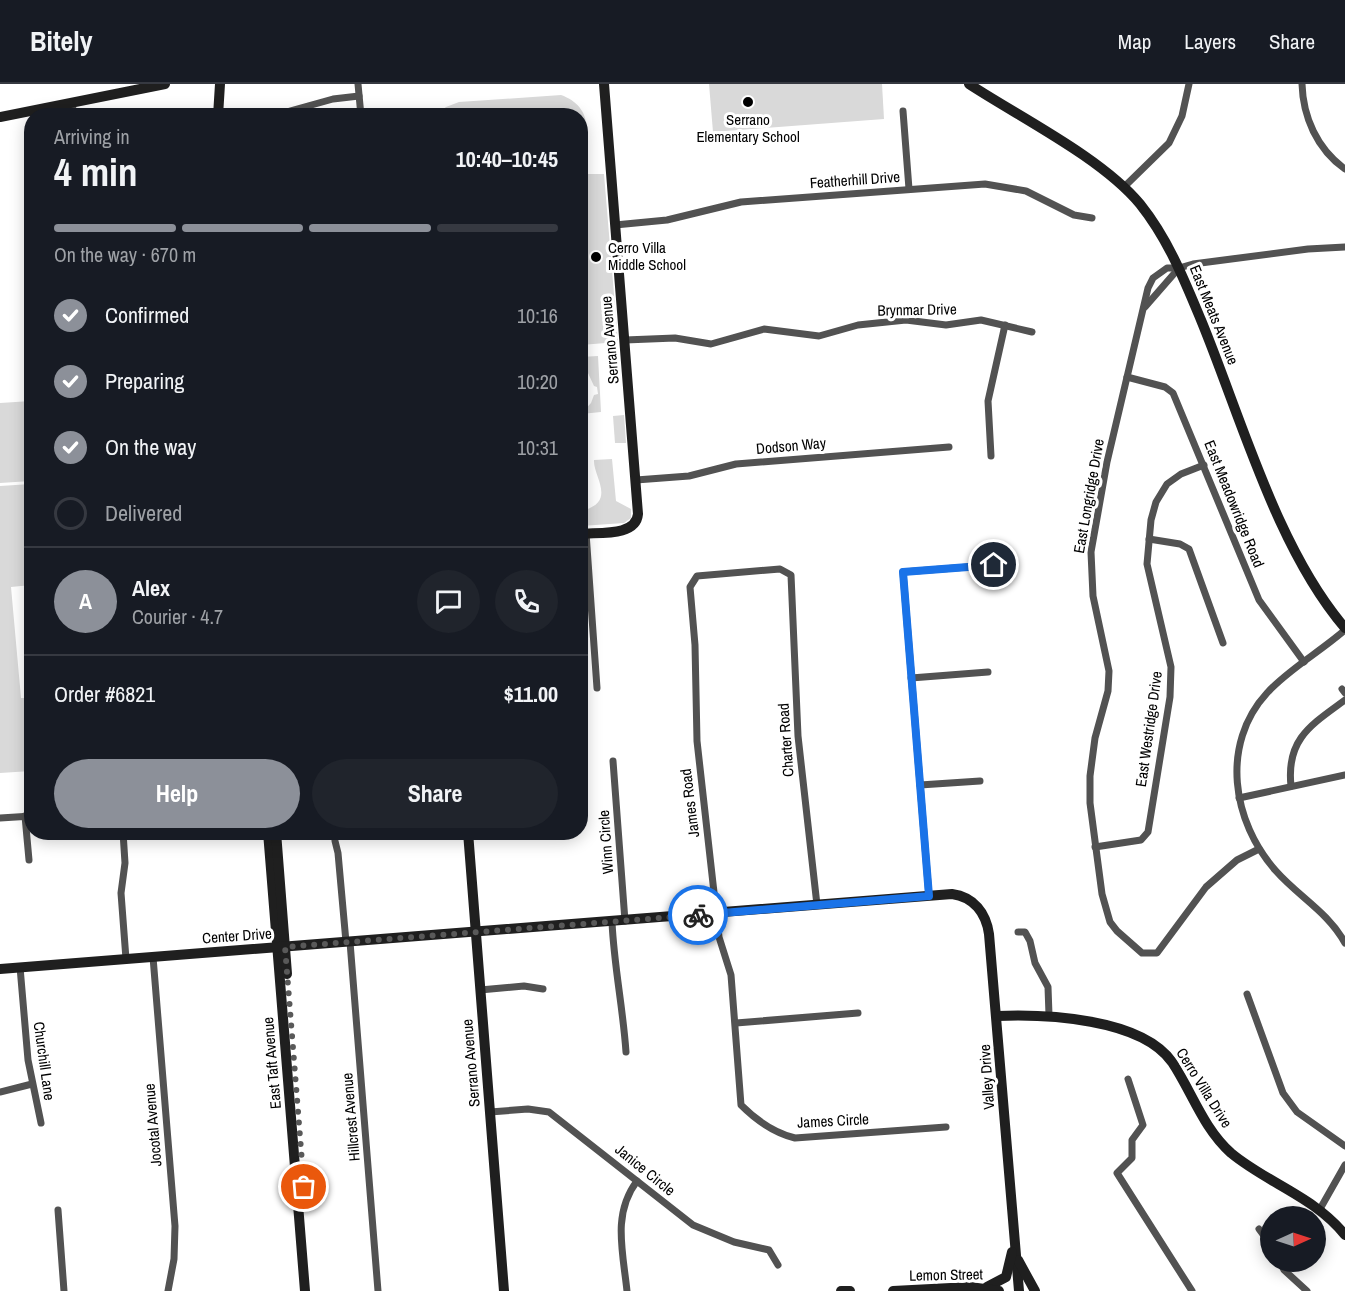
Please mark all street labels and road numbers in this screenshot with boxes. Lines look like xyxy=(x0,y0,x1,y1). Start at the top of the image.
street label: Featherhill Drive xyxy=(809,166,901,193)
street label: East Meats Avenue xyxy=(1185,262,1244,368)
street label: Serrano Avenue xyxy=(595,295,624,385)
street label: Brynmar Drive xyxy=(877,298,957,321)
street label: Dodson Way xyxy=(755,432,828,459)
street label: East Longridge Drive xyxy=(1068,437,1109,555)
street label: East Meadowridge Road xyxy=(1199,437,1270,571)
street label: East Westridge Drive xyxy=(1130,670,1167,788)
street label: Charter Road xyxy=(772,702,799,778)
street label: James Road xyxy=(675,768,704,839)
street label: Winn Circle xyxy=(593,809,618,875)
street label: Center Drive xyxy=(201,923,273,948)
street label: East Taft Avenue xyxy=(257,1016,286,1110)
street label: Serrano Avenue xyxy=(456,1018,485,1108)
street label: Churchill Lane xyxy=(29,1020,60,1102)
street label: Valley Drive xyxy=(974,1044,999,1110)
street label: Cerro Villa Drive xyxy=(1171,1044,1237,1132)
street label: Hillcrest Avenue xyxy=(336,1072,365,1162)
street label: Jocotal Avenue xyxy=(138,1083,167,1167)
street label: James Circle xyxy=(797,1108,870,1133)
street label: Janice Circle xyxy=(611,1139,680,1200)
street label: Lemon Street xyxy=(909,1263,984,1286)

